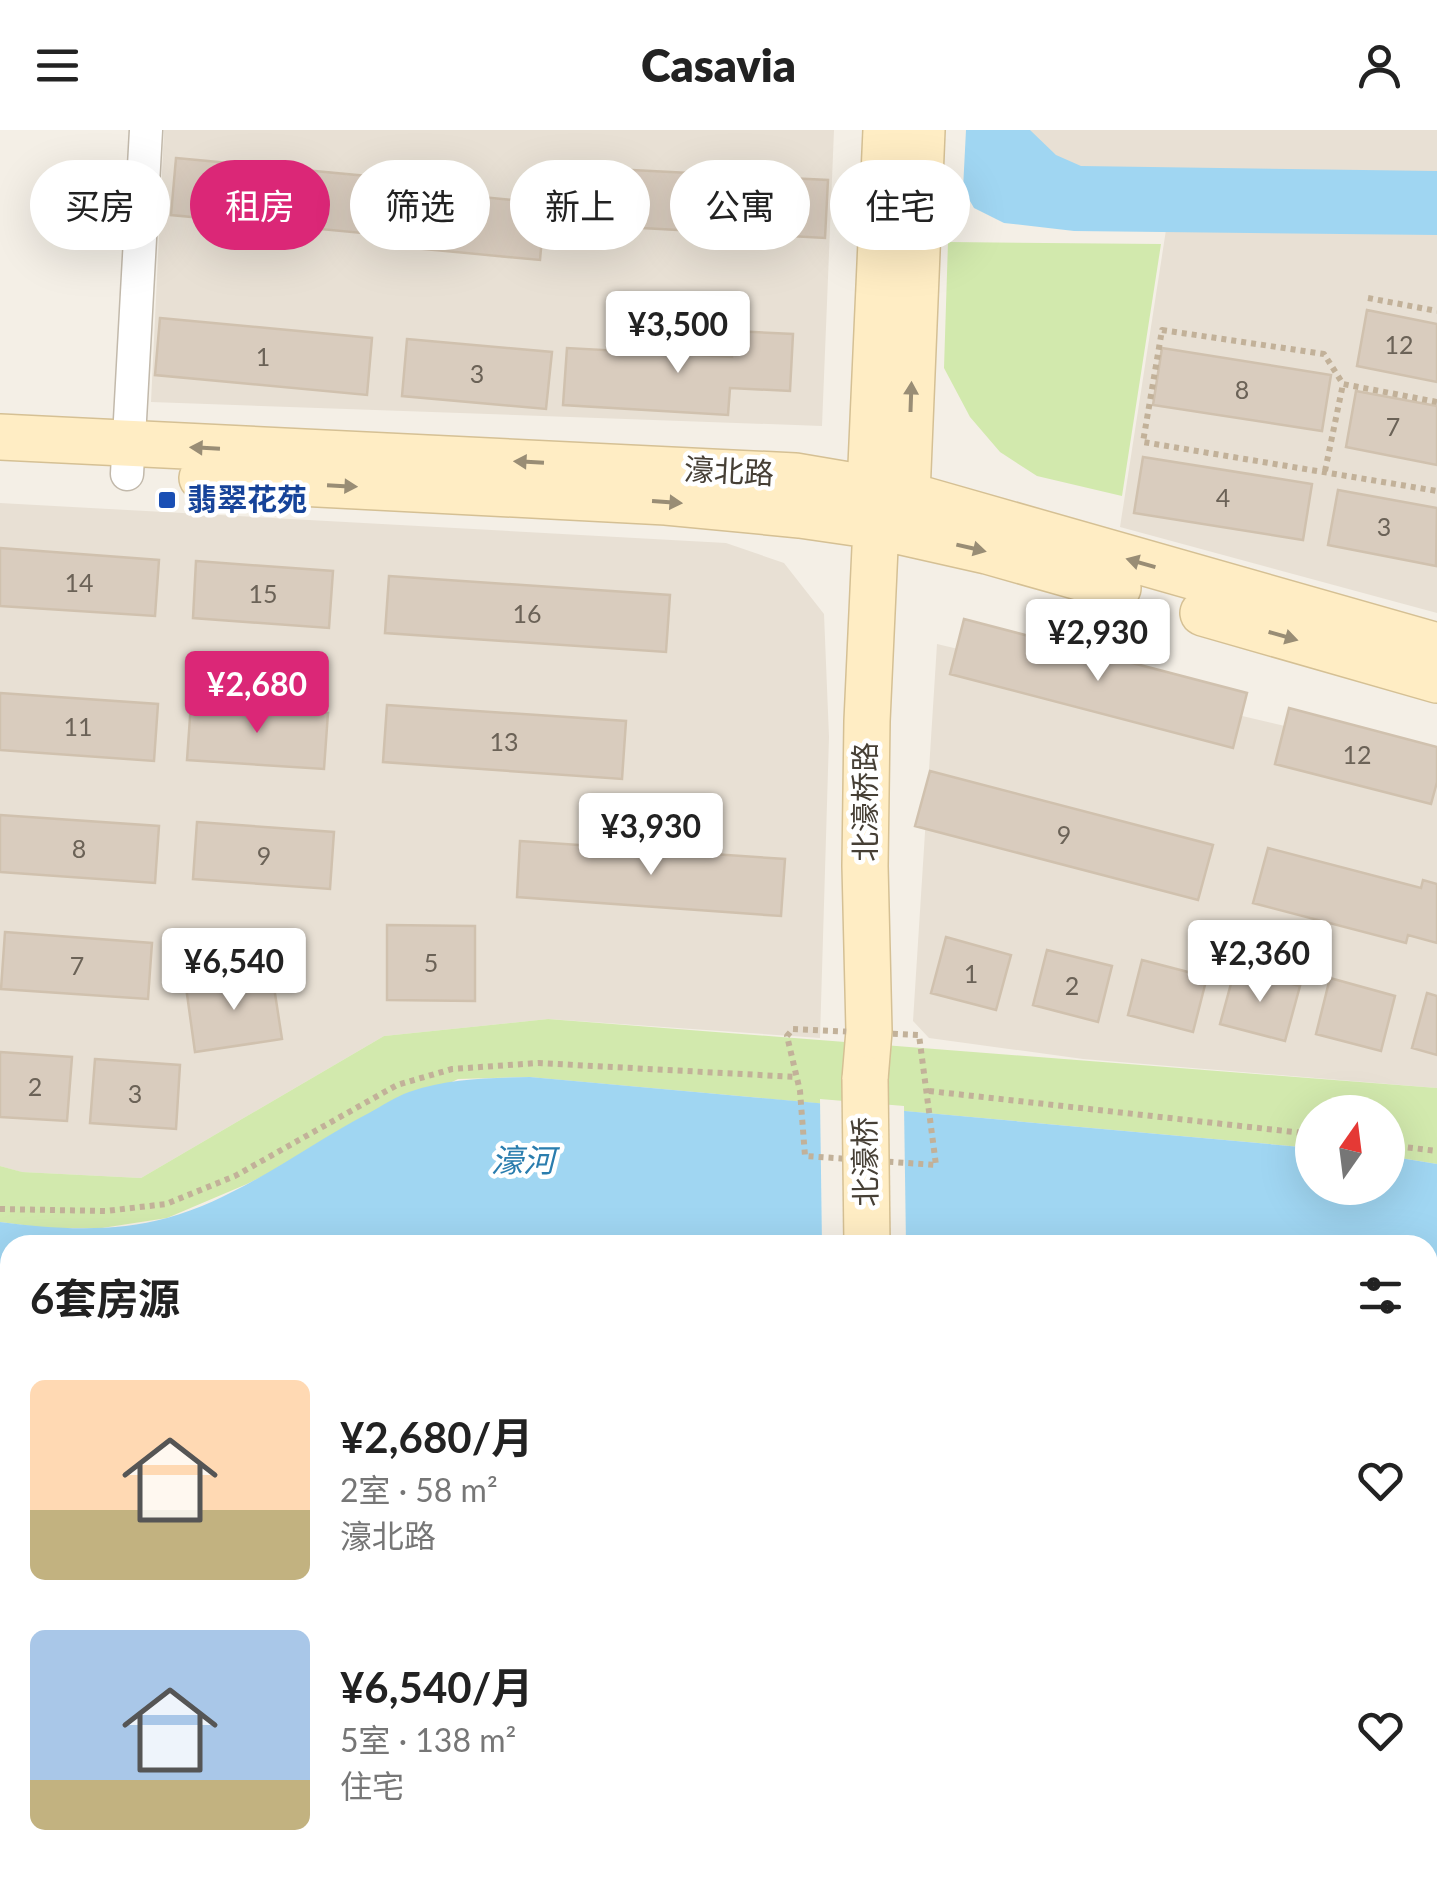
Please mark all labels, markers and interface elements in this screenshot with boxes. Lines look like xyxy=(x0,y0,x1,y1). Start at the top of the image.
icon: menu xyxy=(30,38,85,93)
text: Casavia xyxy=(641,38,796,92)
icon: person xyxy=(1352,38,1407,93)
chip: 买房 xyxy=(30,160,170,250)
chip: 租房 xyxy=(190,160,330,250)
chip: 筛选 xyxy=(350,160,490,250)
chip: 新上 xyxy=(510,160,650,250)
chip: 公寓 xyxy=(670,160,810,250)
chip: 住宅 xyxy=(830,160,970,250)
pin: ¥3,500 xyxy=(597,291,759,376)
text: ¥3,500 xyxy=(628,304,728,343)
house number: 12 xyxy=(1384,329,1414,359)
house number: 1 xyxy=(256,341,270,371)
house number: 3 xyxy=(470,358,484,388)
house number: 8 xyxy=(1235,374,1249,404)
one-way arrow xyxy=(903,381,919,413)
house number: 7 xyxy=(1386,411,1400,441)
one-way arrow xyxy=(188,439,220,455)
street label: 濠北路 xyxy=(683,450,775,490)
one-way arrow xyxy=(513,454,545,470)
one-way arrow xyxy=(327,478,358,494)
place label: 翡翠花苑 xyxy=(187,480,307,516)
house number: 4 xyxy=(1216,482,1230,512)
marker: 翡翠花苑 xyxy=(156,489,178,511)
one-way arrow xyxy=(651,494,683,510)
house number: 3 xyxy=(1377,511,1391,541)
one-way arrow xyxy=(956,540,987,556)
one-way arrow xyxy=(1125,555,1156,571)
house number: 14 xyxy=(64,567,94,597)
house number: 15 xyxy=(248,578,278,608)
house number: 16 xyxy=(512,598,542,628)
pin: ¥2,930 xyxy=(1017,599,1179,684)
text: ¥2,930 xyxy=(1048,612,1148,651)
one-way arrow xyxy=(1269,629,1299,644)
pin: ¥2,680 xyxy=(176,651,338,736)
text: ¥2,680 xyxy=(207,664,307,703)
house number: 11 xyxy=(63,711,93,741)
house number: 13 xyxy=(489,726,519,756)
house number: 12 xyxy=(1342,739,1372,769)
street label: 北濠桥路 xyxy=(846,742,882,862)
pin: ¥3,930 xyxy=(570,793,732,878)
text: ¥3,930 xyxy=(601,806,701,845)
house number: 9 xyxy=(1057,819,1071,849)
house number: 8 xyxy=(72,833,86,863)
house number: 9 xyxy=(257,840,271,870)
pin: ¥2,360 xyxy=(1179,920,1341,1005)
pin: ¥6,540 xyxy=(153,928,315,1013)
text: ¥2,360 xyxy=(1210,933,1310,972)
text: ¥6,540 xyxy=(184,941,284,980)
house number: 5 xyxy=(424,947,438,977)
house number: 7 xyxy=(70,950,84,980)
house number: 1 xyxy=(964,958,978,988)
house number: 2 xyxy=(1065,970,1079,1000)
house number: 2 xyxy=(28,1071,42,1101)
house number: 3 xyxy=(128,1078,142,1108)
north arrow xyxy=(1295,1095,1405,1205)
map controls xyxy=(1295,1095,1405,1205)
street label: 北濠桥 xyxy=(845,1117,883,1207)
water label: 濠河 xyxy=(491,1140,561,1179)
icon: filters xyxy=(1353,1268,1408,1323)
text: 6套房源 xyxy=(30,1273,180,1323)
text: ¥2,680/月 xyxy=(340,1412,533,1462)
icon: home xyxy=(110,1420,230,1540)
icon: heart xyxy=(1353,1453,1408,1508)
text: 2室 · 58 m² xyxy=(340,1470,498,1509)
text: 濠北路 xyxy=(340,1516,436,1555)
text: ¥6,540/月 xyxy=(340,1662,533,1712)
icon: home xyxy=(110,1670,230,1790)
icon: heart xyxy=(1353,1703,1408,1758)
text: 5室 · 138 m² xyxy=(340,1720,516,1759)
text: 住宅 xyxy=(340,1766,404,1805)

